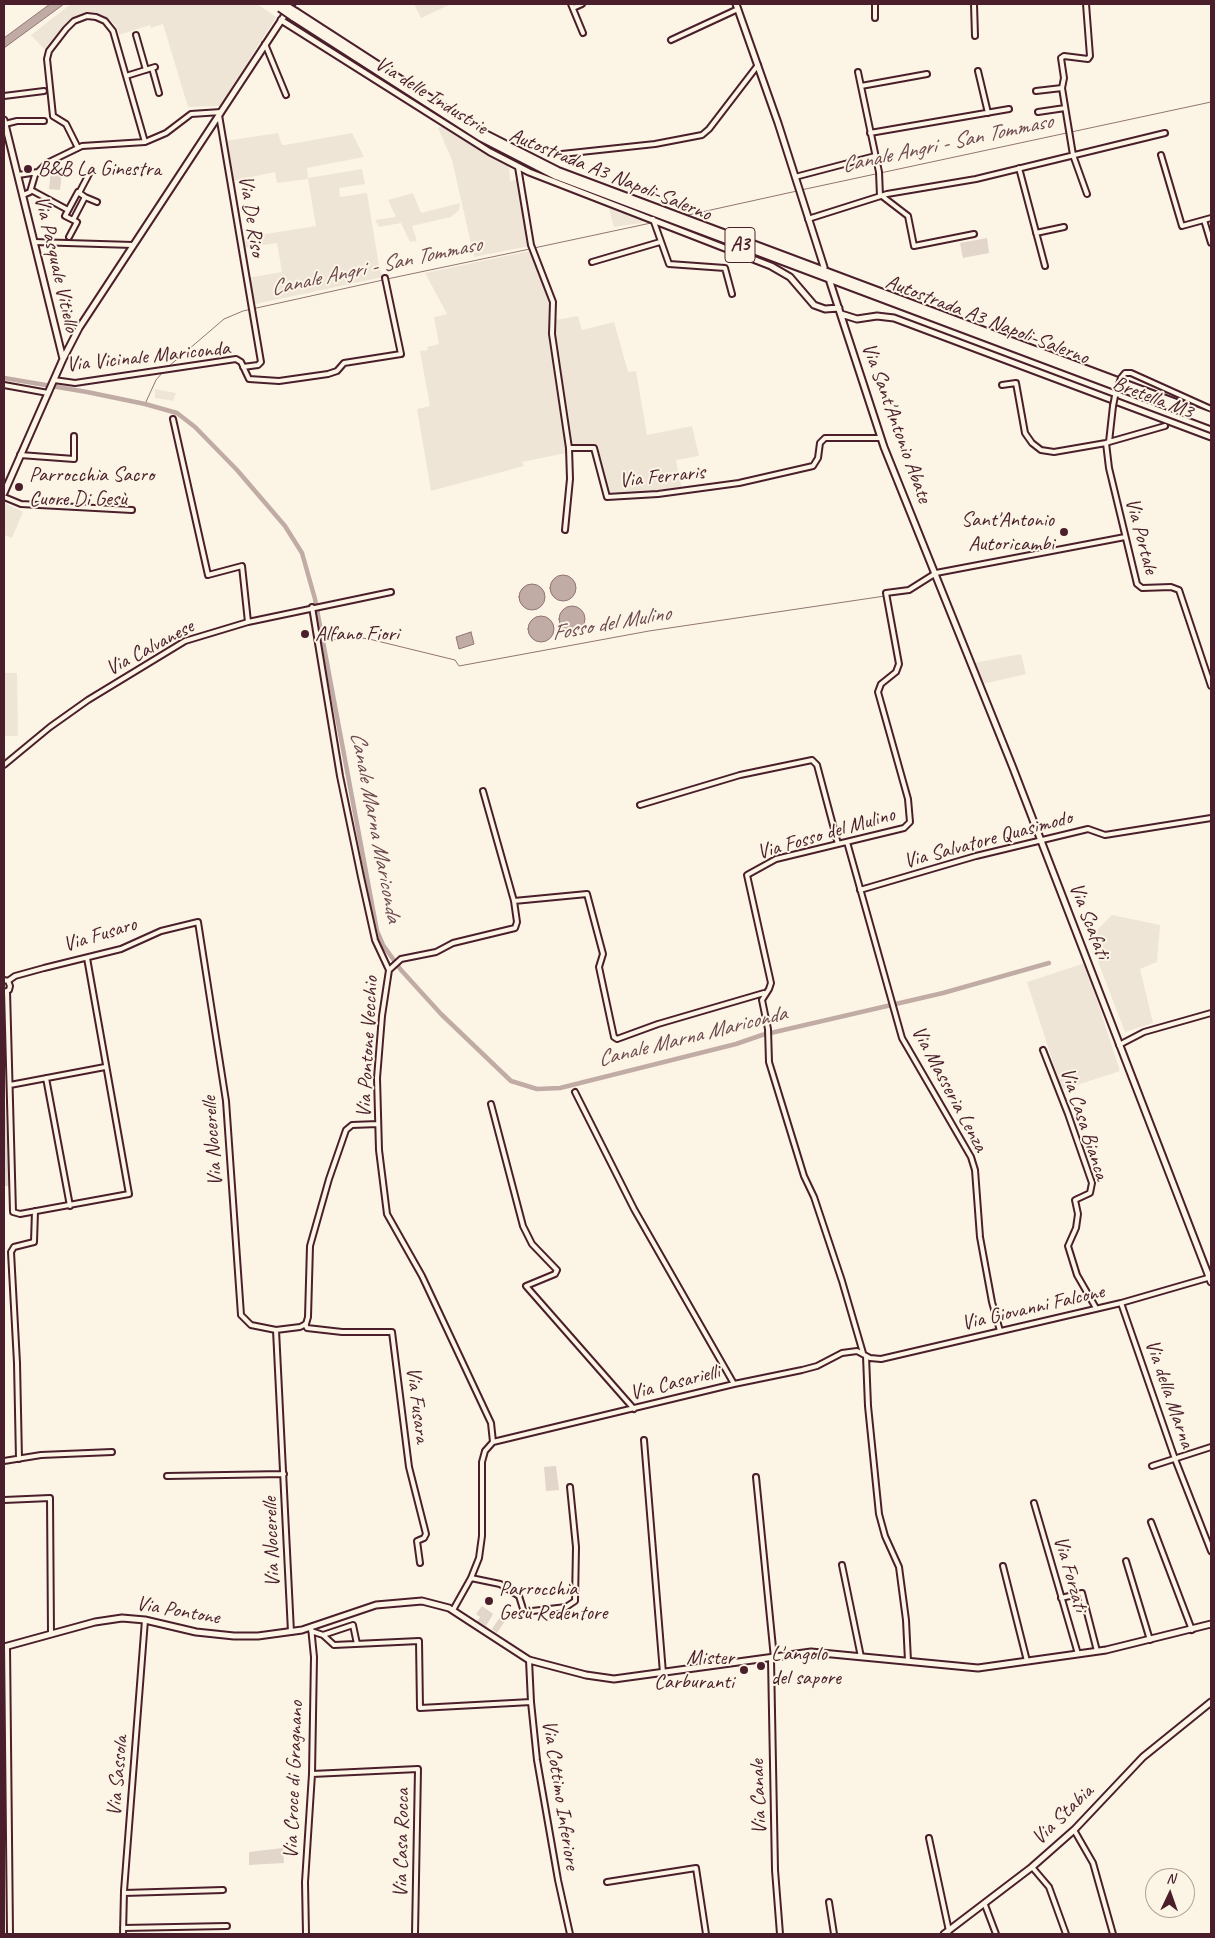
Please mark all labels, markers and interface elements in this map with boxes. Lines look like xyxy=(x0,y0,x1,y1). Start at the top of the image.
street label: Via delle Industrie xyxy=(370,51,492,141)
water label: Canale Angri - San Tommaso xyxy=(839,109,1055,179)
street label: Autostrada A3 Napoli-Salerno xyxy=(505,123,715,227)
place label: B&B La Ginestra xyxy=(38,156,161,182)
marker: B&B La Ginestra xyxy=(22,163,34,175)
street label: Via De Riso xyxy=(232,174,270,258)
street label: Via Pasquale Vitiello xyxy=(28,193,84,335)
road number: A3 xyxy=(725,228,755,262)
water label: Canale Angri - San Tommaso xyxy=(268,232,484,302)
street label: Autostrada A3 Napoli-Salerno xyxy=(882,270,1092,370)
street label: Via Vicinale Mariconda xyxy=(65,336,231,378)
street label: Via Sant'Antonio Abate xyxy=(855,340,937,506)
street label: Bretella M3 xyxy=(1109,371,1197,425)
street label: Via Ferraris xyxy=(618,460,706,494)
place label: Parrocchia Sacro Cuore Di Gesù xyxy=(29,462,154,512)
marker: Parrocchia Sacro Cuore Di Gesù xyxy=(13,481,25,493)
street label: Via Portale xyxy=(1119,495,1163,577)
place label: Sant'Antonio Autoricambi xyxy=(961,507,1054,557)
marker: Sant'Antonio Autoricambi xyxy=(1058,526,1070,538)
water label: Fosso del Mulino xyxy=(550,601,672,647)
street label: Via Calvanese xyxy=(102,614,198,682)
place label: Alfano Fiori xyxy=(315,621,399,647)
marker: Alfano Fiori xyxy=(299,628,311,640)
water label: Canale Marna Mariconda xyxy=(344,730,406,924)
street label: Via Fosso del Mulino xyxy=(754,802,898,866)
street label: Via Salvatore Quasimodo xyxy=(901,805,1075,875)
street label: Via Scafati xyxy=(1063,879,1115,963)
street label: Via Fusaro xyxy=(60,912,140,958)
street label: Via Pontone Vecchio xyxy=(352,976,384,1118)
water label: Canale Marna Mariconda xyxy=(595,1001,789,1073)
street label: Via Masseria Lenza xyxy=(905,1022,993,1156)
street label: Via Casa Bianca xyxy=(1054,1065,1114,1183)
street label: Via Nocerelle xyxy=(197,1095,229,1187)
street label: Via Giovanni Falcone xyxy=(959,1279,1107,1337)
street label: Via della Marna xyxy=(1139,1336,1199,1452)
street label: Via Casarielli xyxy=(627,1360,723,1406)
street label: Via Fusara xyxy=(400,1365,434,1445)
street label: Via Nocerelle xyxy=(258,1496,286,1588)
street label: Via Forzati xyxy=(1047,1533,1093,1615)
place label: Parrocchia Gesù Redentore xyxy=(499,1576,607,1626)
street label: Via Pontone xyxy=(134,1591,222,1631)
marker: Parrocchia Gesù Redentore xyxy=(483,1595,495,1607)
place label: L'angolo del sapore xyxy=(771,1641,841,1691)
place label: Mister Carburanti xyxy=(654,1645,734,1695)
marker: L'angolo del sapore xyxy=(755,1660,767,1672)
marker: Mister Carburanti xyxy=(738,1664,750,1676)
street label: Via Croce di Gragnano xyxy=(279,1701,309,1859)
street label: Via Cottimo Inferiore xyxy=(536,1718,584,1872)
street label: Via Sassola xyxy=(102,1735,134,1817)
street label: Via Canale xyxy=(745,1759,773,1835)
street label: Via Stabia xyxy=(1027,1779,1099,1851)
street label: Via Casa Rocca xyxy=(388,1788,416,1898)
north arrow xyxy=(1145,1868,1195,1918)
text: N xyxy=(1166,1870,1176,1887)

